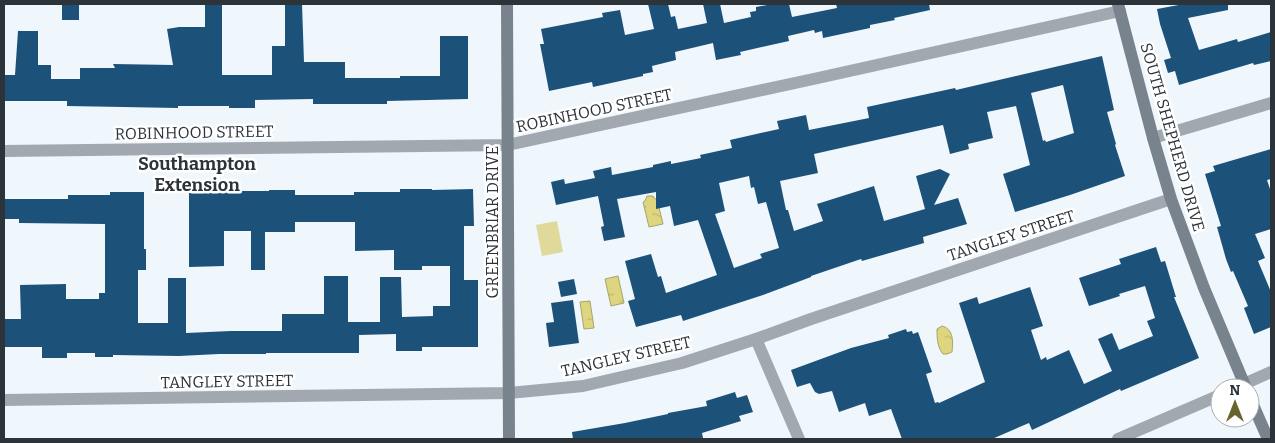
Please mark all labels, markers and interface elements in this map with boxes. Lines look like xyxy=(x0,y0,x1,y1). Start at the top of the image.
street label: SOUTH SHEPHERD DRIVE xyxy=(1136,41,1209,234)
street label: ROBINHOOD STREET xyxy=(514,85,674,136)
street label: ROBINHOOD STREET xyxy=(114,122,274,143)
street label: GREENBRIAR DRIVE xyxy=(483,146,502,298)
district label: Southampton Extension xyxy=(138,153,256,196)
street label: TANGLEY STREET xyxy=(945,206,1077,265)
street label: TANGLEY STREET xyxy=(559,332,693,381)
street label: TANGLEY STREET xyxy=(161,371,293,392)
north arrow xyxy=(1210,378,1260,428)
text: N xyxy=(1230,382,1241,399)

